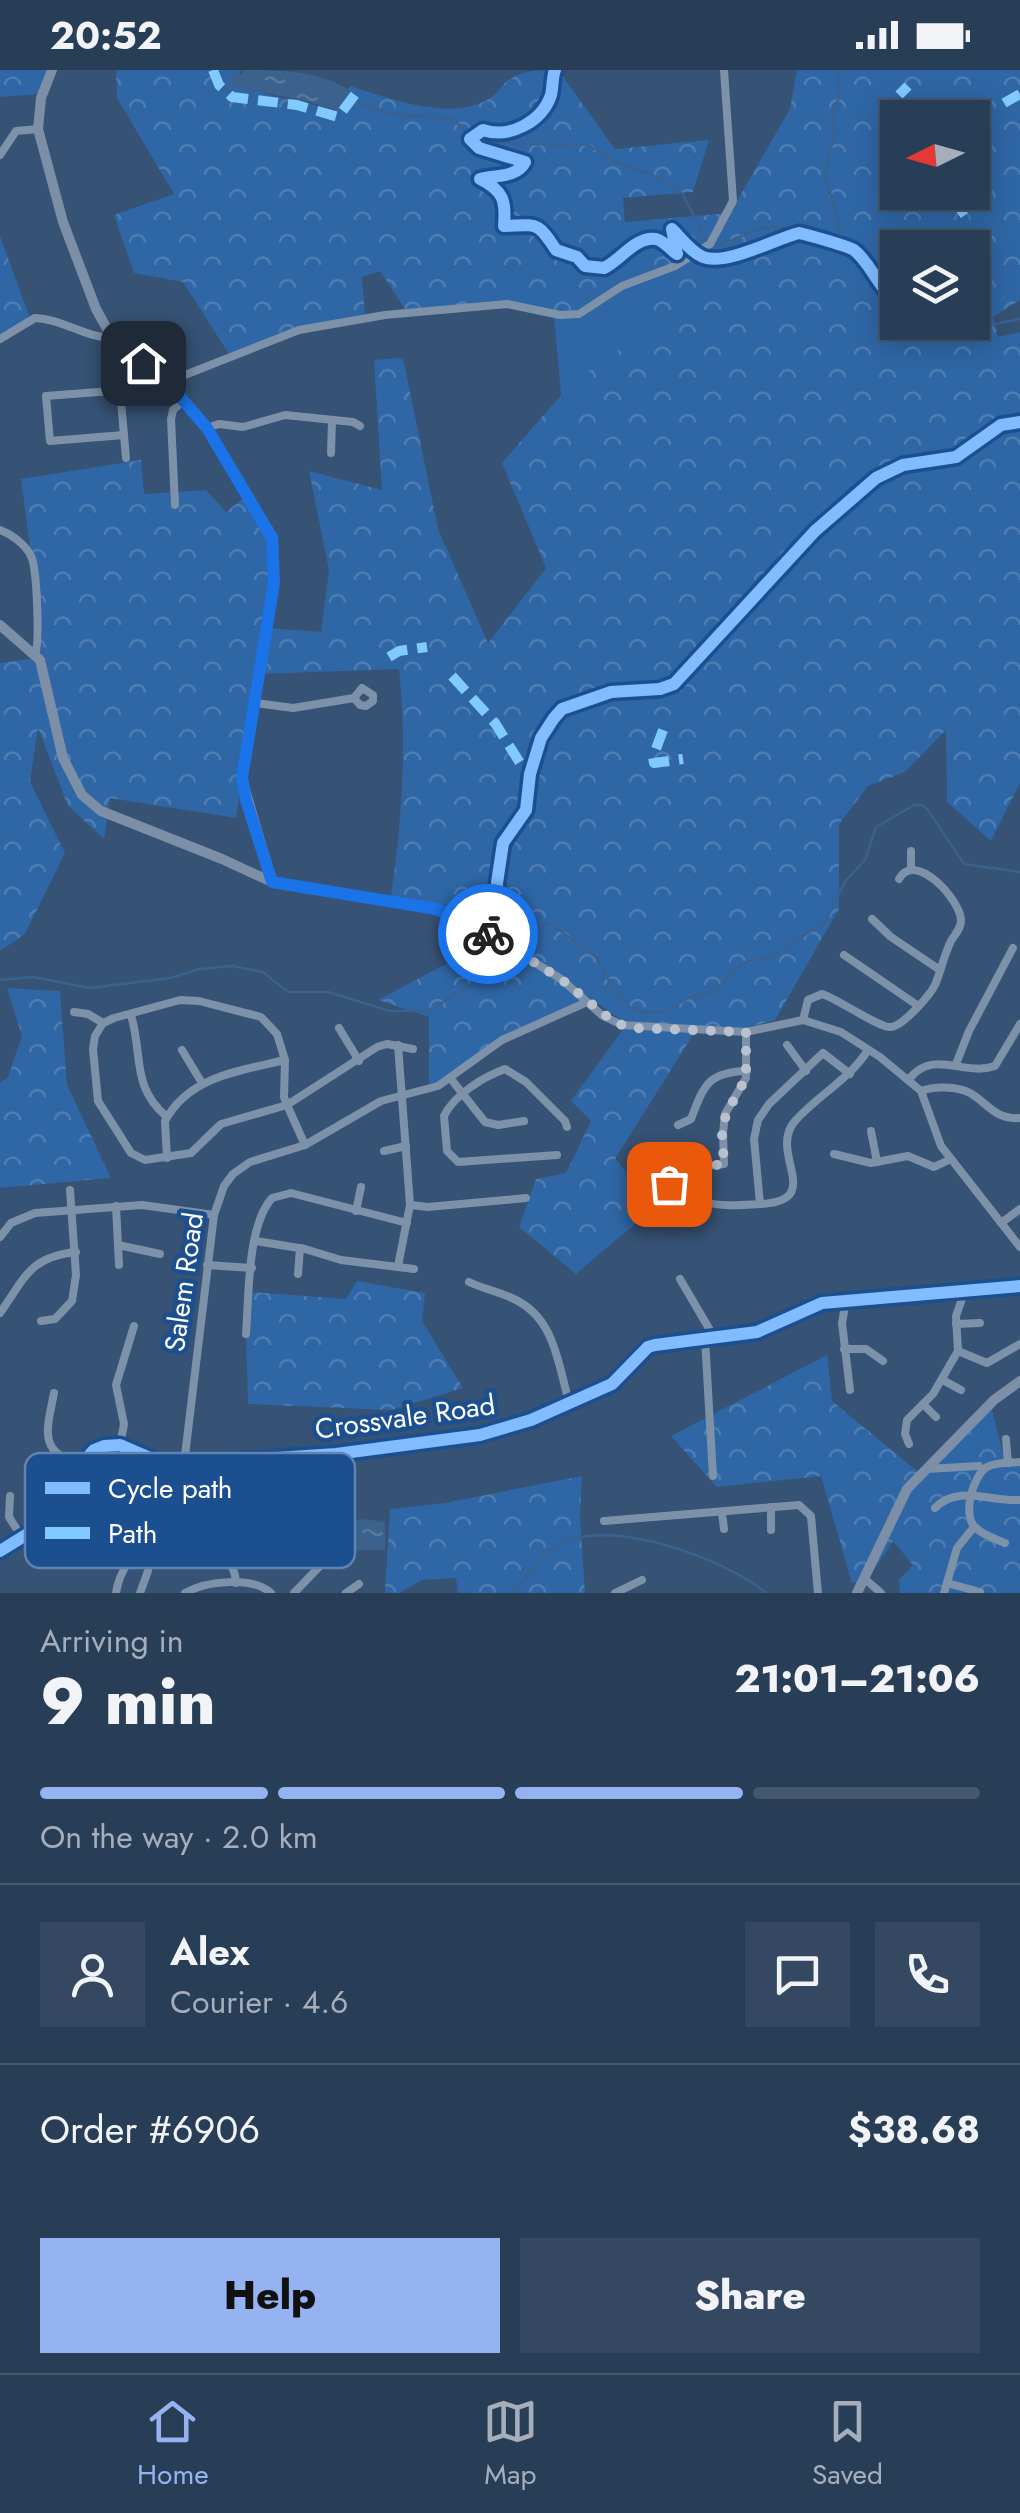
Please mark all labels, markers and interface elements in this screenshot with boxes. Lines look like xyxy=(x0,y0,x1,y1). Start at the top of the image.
text: 20:52 xyxy=(50,8,162,63)
north arrow xyxy=(880,100,990,210)
map controls xyxy=(880,100,990,340)
button: layers xyxy=(880,230,990,340)
pin xyxy=(101,321,186,406)
icon: home xyxy=(116,336,171,391)
courier xyxy=(438,884,538,984)
icon: bike xyxy=(461,907,516,962)
pin xyxy=(627,1142,712,1227)
icon: bag xyxy=(642,1157,697,1212)
street label: Salem Road xyxy=(154,1210,214,1354)
street label: Crossvale Road xyxy=(312,1384,498,1450)
legend xyxy=(25,1453,355,1568)
text: Cycle path xyxy=(108,1468,233,1509)
text: Path xyxy=(108,1513,157,1554)
text: Arriving in xyxy=(40,1618,184,1664)
text: 21:01–21:06 xyxy=(735,1651,980,1706)
text: 9 min xyxy=(40,1654,216,1748)
text: On the way · 2.0 km xyxy=(40,1814,318,1860)
button: person xyxy=(40,1922,145,2027)
button: chat xyxy=(745,1922,850,2027)
button: phone xyxy=(875,1922,980,2027)
text: Alex xyxy=(170,1924,250,1979)
text: Courier · 4.6 xyxy=(170,1979,348,2025)
text: Order #6906 xyxy=(40,2102,260,2157)
text: $38.68 xyxy=(848,2102,980,2157)
button: Help xyxy=(40,2238,500,2353)
button: Share xyxy=(520,2238,980,2353)
tab: Home xyxy=(137,2394,209,2495)
tab: Map xyxy=(483,2394,538,2495)
tab: Saved xyxy=(812,2394,883,2495)

